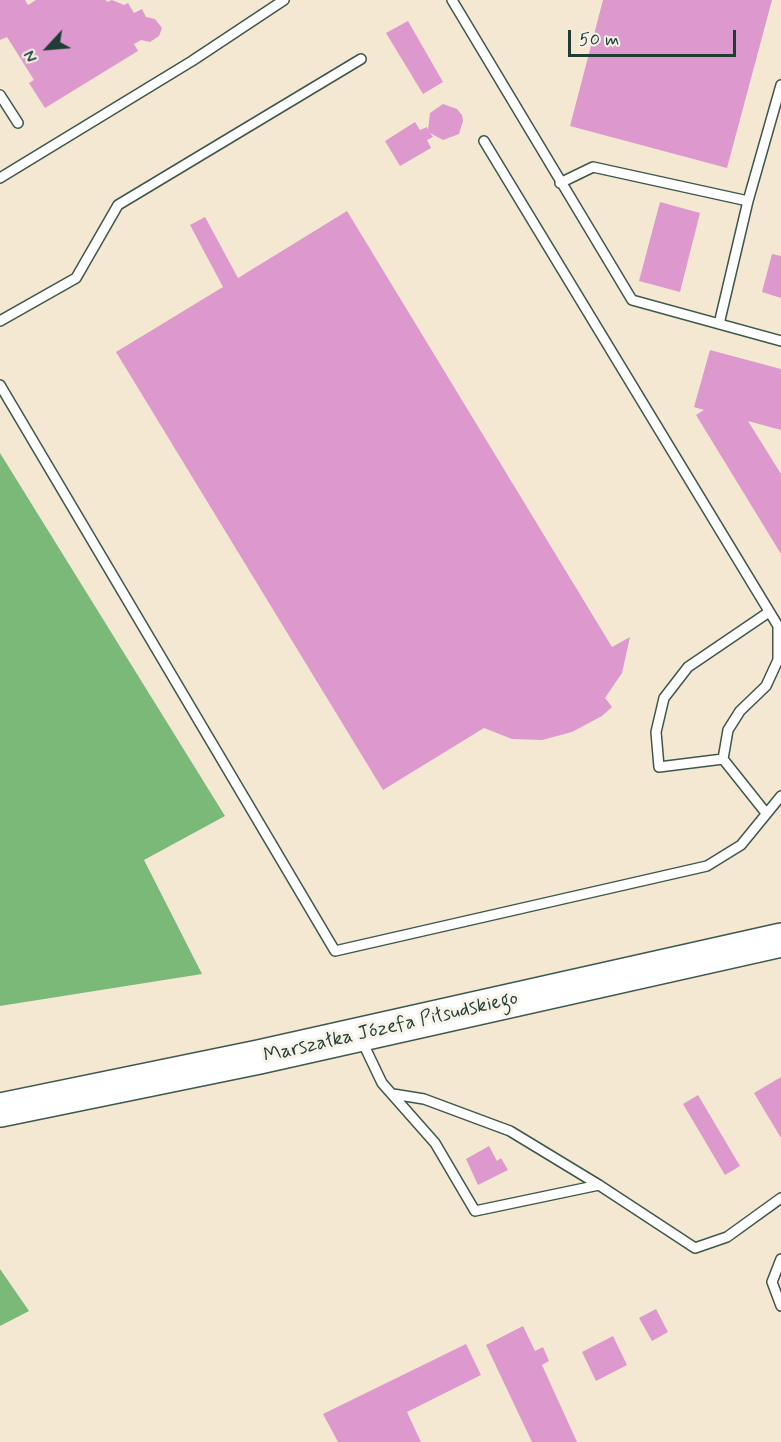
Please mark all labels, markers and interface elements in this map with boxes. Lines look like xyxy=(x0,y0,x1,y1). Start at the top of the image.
north arrow xyxy=(18,18,78,78)
scale bar xyxy=(571,18,739,56)
text: 50 m xyxy=(579,28,619,52)
text: N xyxy=(20,47,43,66)
street label: Marszałka Józefa Piłsudskiego xyxy=(261,987,521,1069)

